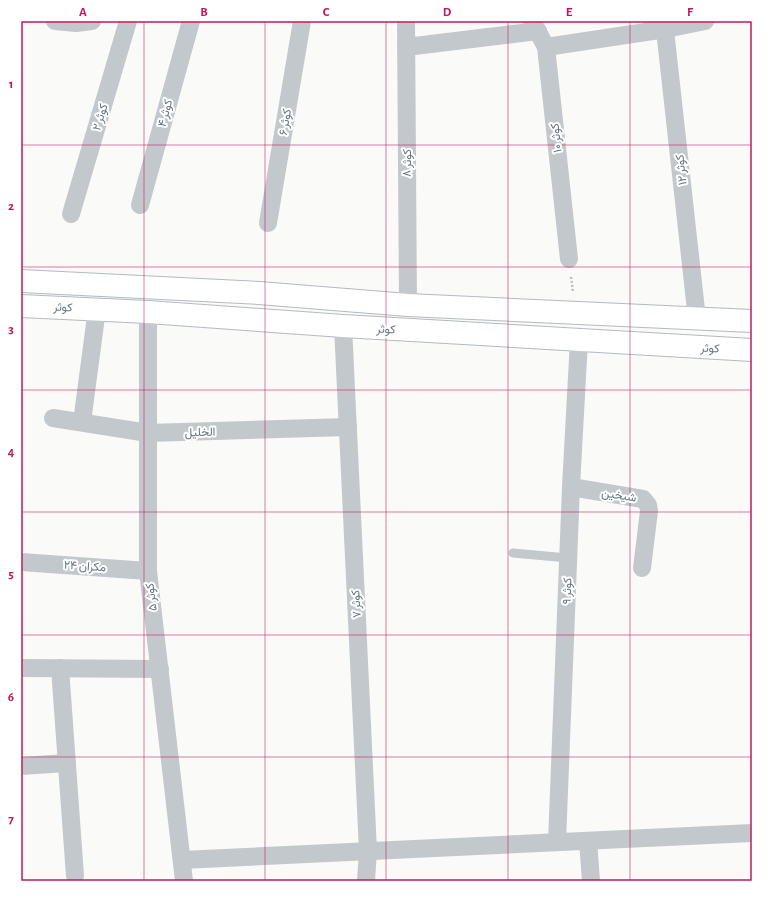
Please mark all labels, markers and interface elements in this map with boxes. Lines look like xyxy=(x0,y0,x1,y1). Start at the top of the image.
text: A xyxy=(79,6,87,19)
text: B xyxy=(200,6,208,19)
text: C xyxy=(323,6,330,19)
text: D xyxy=(443,6,452,19)
text: E xyxy=(566,6,573,19)
text: F xyxy=(687,6,694,19)
text: 1 xyxy=(9,78,13,91)
street label: کوثر ۴ xyxy=(156,98,176,129)
street label: کوثر ۲ xyxy=(90,102,112,132)
street label: کوثر ۶ xyxy=(277,108,295,136)
street label: کوثر ۱۰ xyxy=(548,122,565,153)
street label: کوثر ۸ xyxy=(401,149,415,177)
street label: کوثر ۱۲ xyxy=(673,154,691,186)
text: 2 xyxy=(8,200,14,213)
street label: کوثر xyxy=(52,300,73,315)
street label: کوثر xyxy=(375,322,396,337)
text: 3 xyxy=(8,323,14,336)
street label: کوثر xyxy=(699,341,720,356)
street label: الخلیل xyxy=(184,425,216,441)
text: 4 xyxy=(8,446,15,459)
street label: شیخین xyxy=(600,486,637,506)
street label: مکران ۲۴ xyxy=(63,559,107,575)
text: 5 xyxy=(8,568,14,581)
street label: کوثر ۹ xyxy=(561,577,575,605)
street label: کوثر ۵ xyxy=(143,582,161,612)
street label: کوثر ۷ xyxy=(349,590,365,618)
text: 6 xyxy=(8,691,14,704)
text: 7 xyxy=(8,813,14,826)

